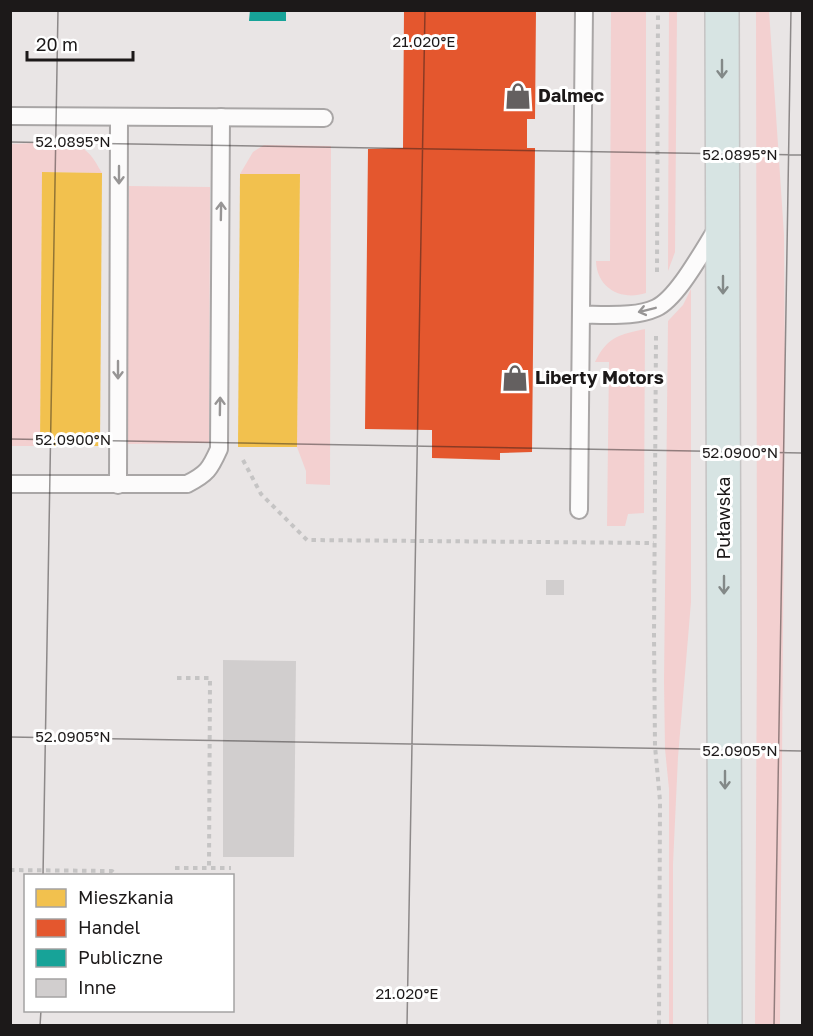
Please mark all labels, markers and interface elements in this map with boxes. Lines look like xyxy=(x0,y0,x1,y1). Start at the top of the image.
scale bar xyxy=(27,24,134,62)
text: 21.020°E xyxy=(393,32,455,50)
text: 20 m xyxy=(36,33,78,55)
one-way arrow xyxy=(716,58,728,78)
shop icon: Dalmec xyxy=(503,81,533,111)
place label: Dalmec xyxy=(538,84,604,106)
text: 52.0895°N xyxy=(35,132,111,150)
text: 52.0895°N xyxy=(702,145,778,163)
one-way arrow xyxy=(113,165,125,185)
one-way arrow xyxy=(215,201,227,221)
one-way arrow xyxy=(717,274,729,294)
one-way arrow xyxy=(638,304,657,316)
one-way arrow xyxy=(112,360,124,380)
shop icon: Liberty Motors xyxy=(500,363,530,393)
place label: Liberty Motors xyxy=(535,366,664,388)
one-way arrow xyxy=(214,396,225,416)
text: 52.0900°N xyxy=(35,430,111,448)
text: 52.0900°N xyxy=(702,443,778,461)
street label: Puławska xyxy=(712,476,734,560)
one-way arrow xyxy=(718,574,730,594)
text: 52.0905°N xyxy=(35,727,111,745)
text: 52.0905°N xyxy=(702,741,778,759)
one-way arrow xyxy=(719,769,731,789)
legend xyxy=(24,874,234,1012)
text: Mieszkania xyxy=(78,886,174,908)
text: Handel xyxy=(78,916,140,938)
text: Publiczne xyxy=(78,946,163,968)
text: Inne xyxy=(78,976,116,998)
text: 21.020°E xyxy=(376,984,438,1002)

